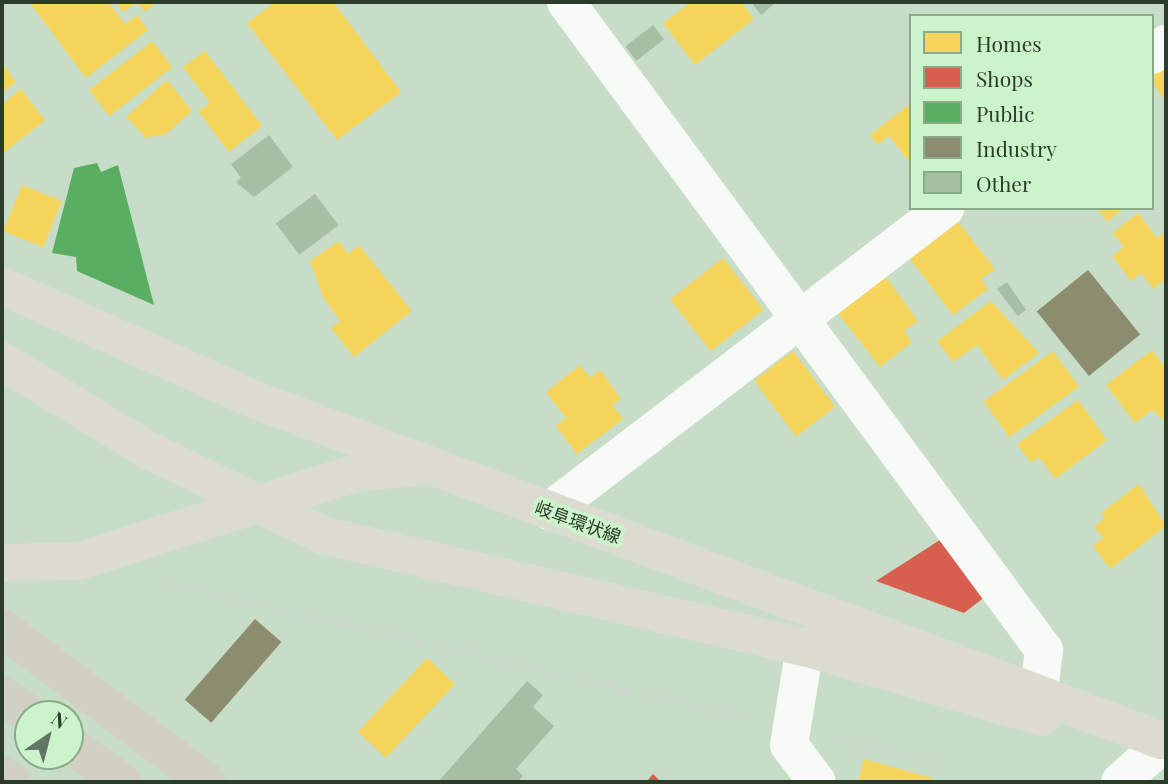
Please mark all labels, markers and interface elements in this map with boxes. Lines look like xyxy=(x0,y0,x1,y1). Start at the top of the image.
legend xyxy=(909,14,1154,210)
text: Homes xyxy=(976,29,1042,57)
text: Shops xyxy=(976,64,1033,92)
text: Public xyxy=(976,99,1034,127)
text: Industry xyxy=(976,134,1057,162)
text: Other xyxy=(976,169,1031,197)
street label: 岐阜環状線 xyxy=(532,496,624,548)
north arrow xyxy=(14,700,84,770)
text: N xyxy=(47,705,73,734)

